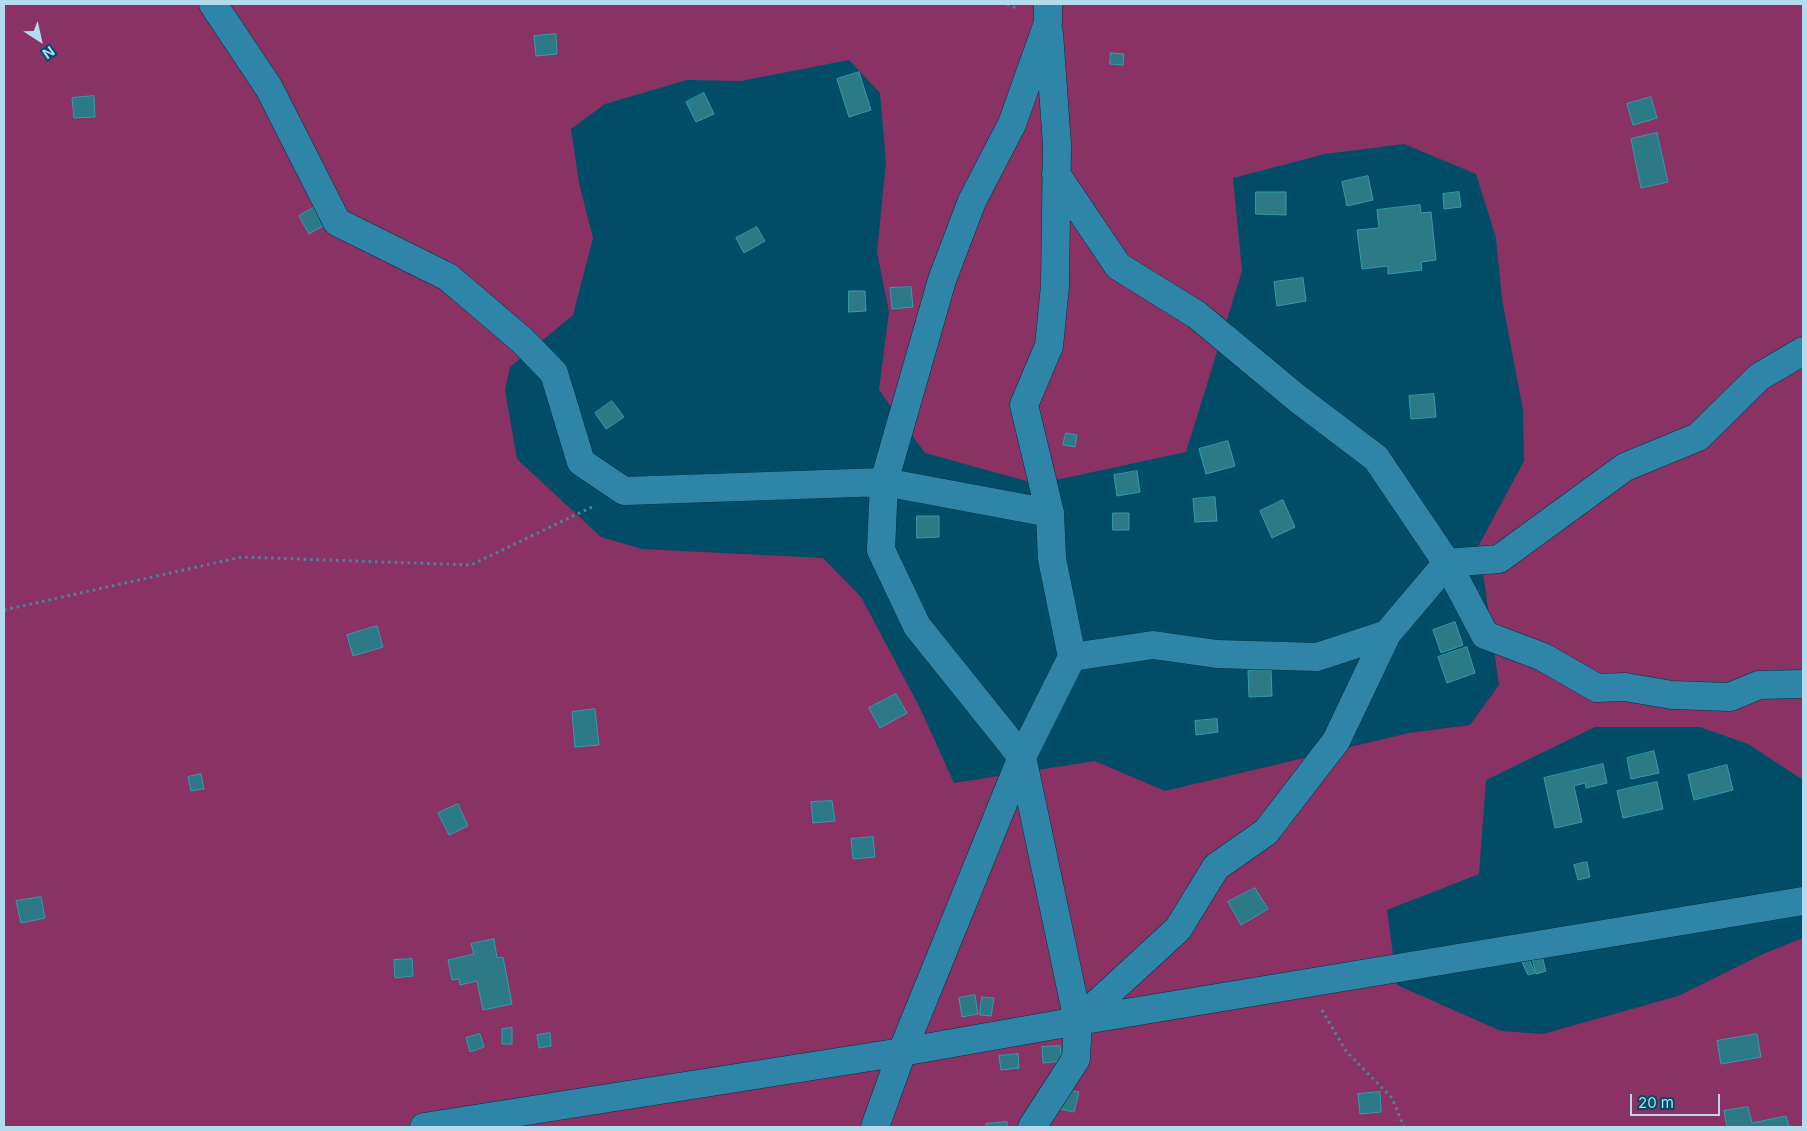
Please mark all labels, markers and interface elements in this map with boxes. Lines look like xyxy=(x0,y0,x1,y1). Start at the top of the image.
north arrow xyxy=(15,15,65,65)
text: N xyxy=(40,43,58,63)
scale bar xyxy=(1632,1084,1722,1116)
text: 20 m xyxy=(1638,1093,1674,1112)

